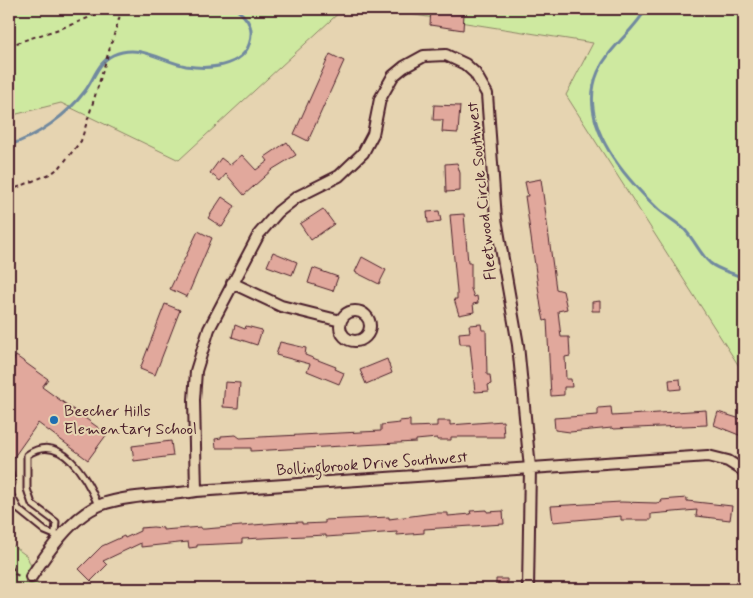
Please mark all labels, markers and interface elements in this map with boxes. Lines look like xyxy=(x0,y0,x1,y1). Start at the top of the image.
street label: Fleetwood Circle Southwest xyxy=(462,101,502,281)
place label: Beecher Hills Elementary School xyxy=(64,401,197,440)
marker: Beecher Hills Elementary School xyxy=(48,414,60,426)
street label: Bollingbrook Drive Southwest xyxy=(276,447,468,482)

